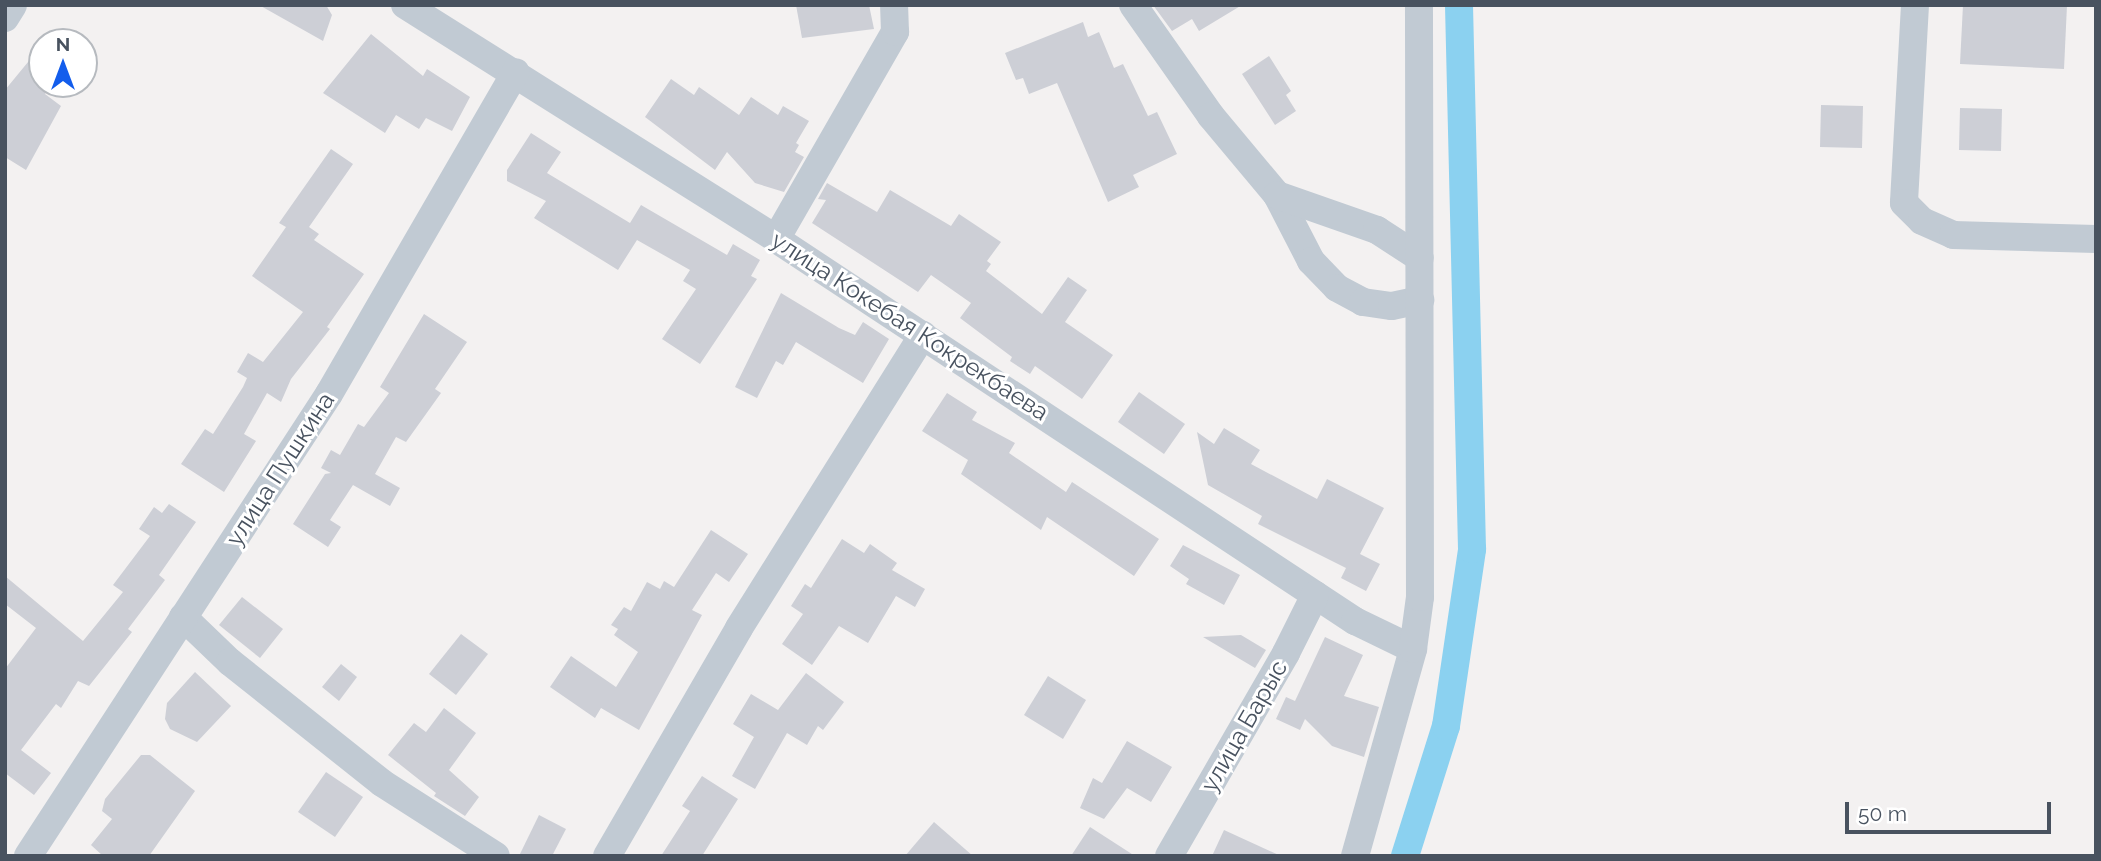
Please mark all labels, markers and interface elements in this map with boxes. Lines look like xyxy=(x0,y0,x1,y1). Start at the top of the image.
north arrow xyxy=(28,28,98,98)
text: N xyxy=(56,33,70,55)
street label: улица Кокебая Кокрекбаева xyxy=(766,225,1054,427)
street label: улица Пушкина xyxy=(220,387,340,551)
street label: улица Барыс xyxy=(1195,655,1293,797)
scale bar xyxy=(1849,788,2056,832)
text: 50 m xyxy=(1858,801,1907,826)

